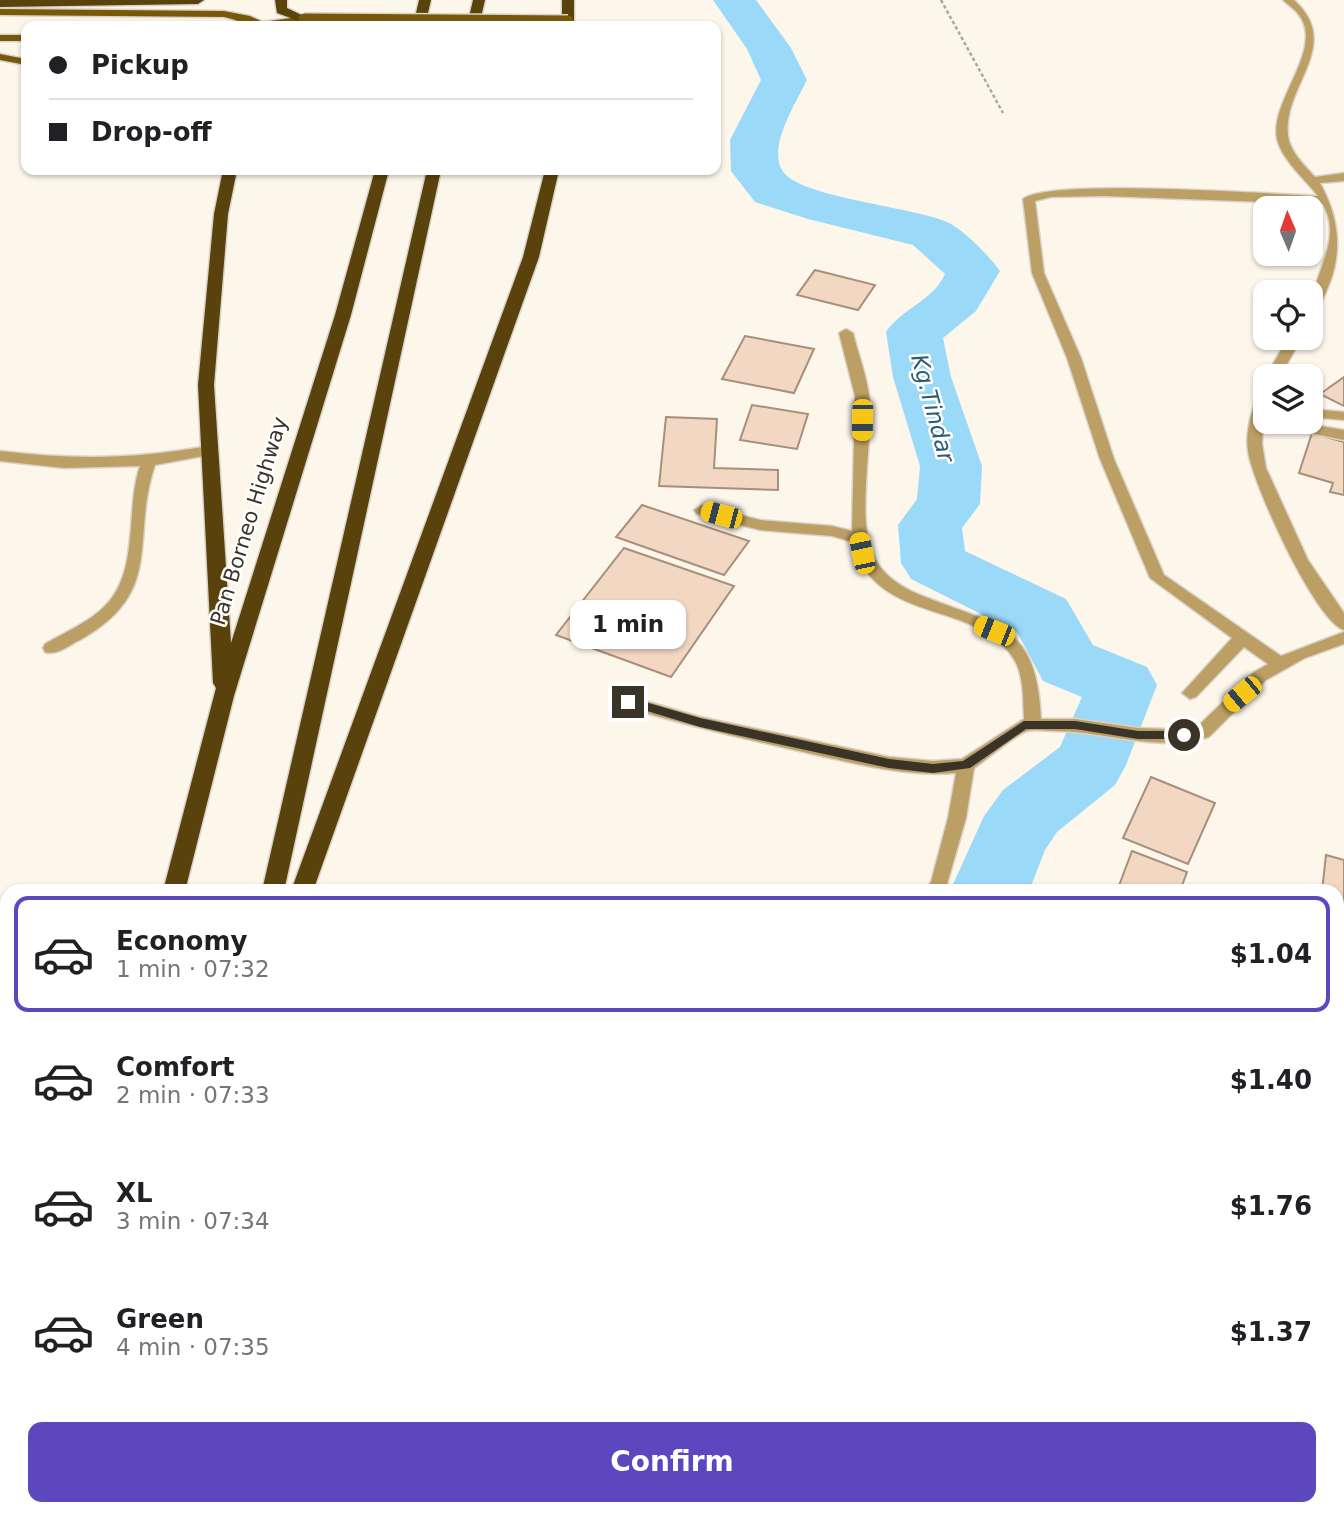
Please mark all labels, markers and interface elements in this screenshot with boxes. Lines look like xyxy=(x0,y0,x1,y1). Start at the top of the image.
text: Pickup xyxy=(91,50,189,80)
text: Drop-off xyxy=(91,117,212,147)
north arrow xyxy=(1253,196,1323,266)
map controls xyxy=(1253,196,1323,434)
button: locate xyxy=(1253,280,1323,350)
water label: Kg.Tindar xyxy=(906,351,960,466)
button: layers xyxy=(1253,364,1323,434)
car xyxy=(852,399,873,441)
street label: Pan Borneo Highway xyxy=(206,414,292,628)
car xyxy=(698,499,745,531)
car xyxy=(848,530,877,576)
callout: 1 min xyxy=(570,600,686,650)
text: 1 min xyxy=(592,611,664,637)
car xyxy=(971,613,1018,649)
car xyxy=(1220,672,1265,716)
route end xyxy=(612,686,644,718)
route start xyxy=(1168,719,1200,751)
icon: car xyxy=(32,923,95,986)
text: Economy xyxy=(116,926,247,956)
text: $1.04 xyxy=(1230,939,1312,969)
text: 1 min · 07:32 xyxy=(116,956,270,982)
icon: car xyxy=(32,1049,95,1112)
text: Comfort xyxy=(116,1052,234,1082)
text: $1.40 xyxy=(1230,1065,1312,1095)
text: 2 min · 07:33 xyxy=(116,1082,270,1108)
icon: car xyxy=(32,1175,95,1238)
text: XL xyxy=(116,1178,153,1208)
text: $1.76 xyxy=(1230,1191,1312,1221)
text: 3 min · 07:34 xyxy=(116,1208,270,1234)
icon: car xyxy=(32,1301,95,1364)
text: Green xyxy=(116,1304,204,1334)
text: $1.37 xyxy=(1230,1317,1312,1347)
text: 4 min · 07:35 xyxy=(116,1334,270,1360)
button: Confirm xyxy=(28,1422,1316,1502)

